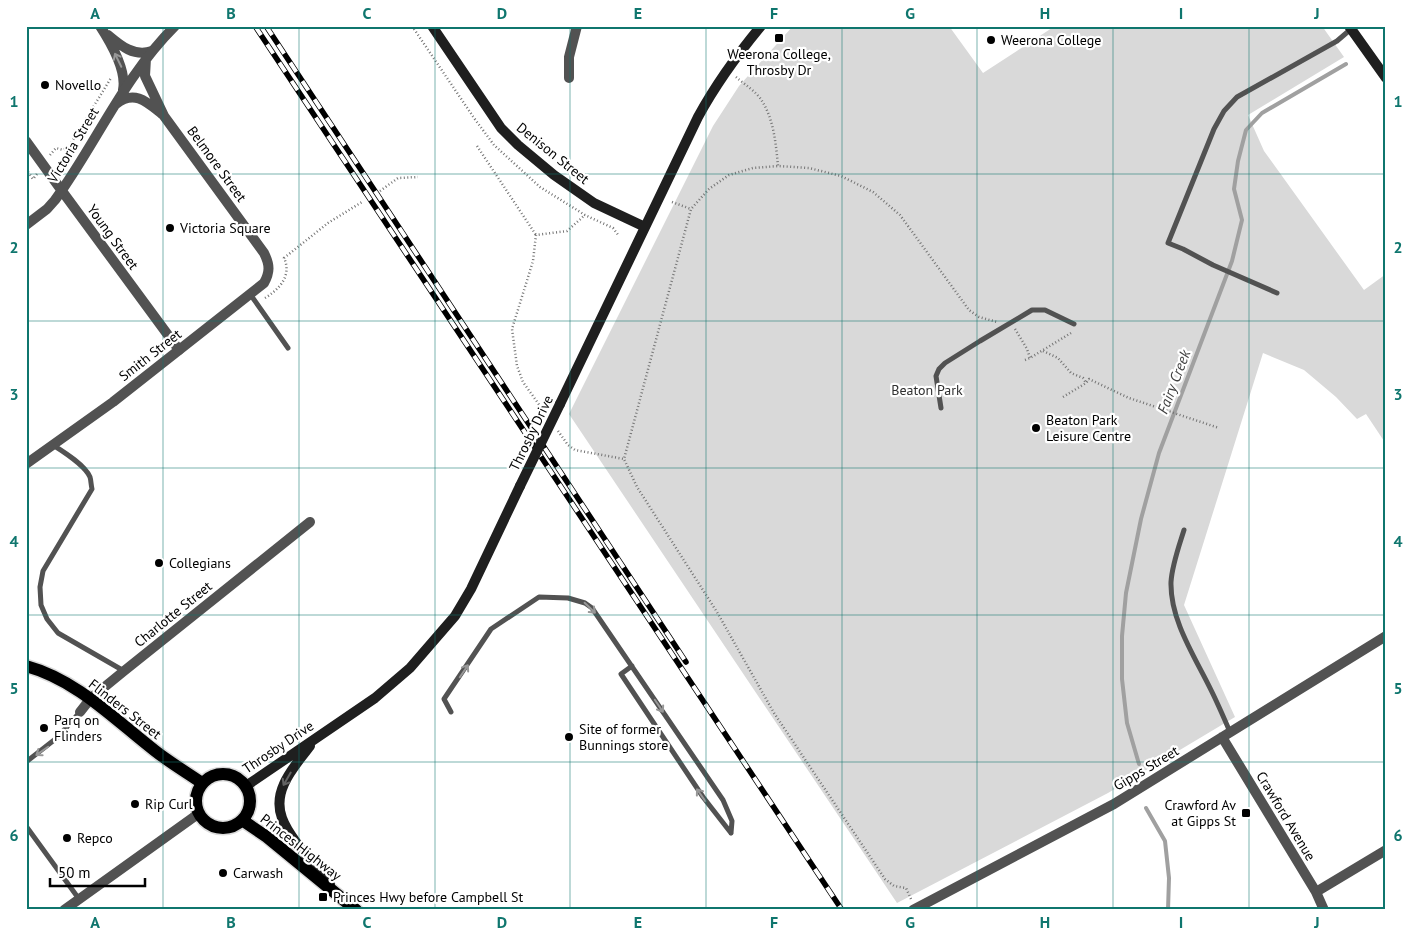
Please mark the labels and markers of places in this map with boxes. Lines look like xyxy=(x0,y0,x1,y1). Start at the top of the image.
place label: Weerona College xyxy=(1001,31,1101,49)
marker: Weerona College, Throsby Dr xyxy=(773,32,785,44)
marker: Weerona College xyxy=(985,34,997,46)
place label: Weerona College, Throsby Dr xyxy=(727,45,831,79)
place label: Novello xyxy=(55,76,101,94)
marker: Novello xyxy=(39,79,51,91)
place label: Victoria Square xyxy=(179,219,271,237)
marker: Victoria Square xyxy=(164,222,176,234)
place label: Beaton Park Leisure Centre xyxy=(1046,411,1131,445)
marker: Beaton Park Leisure Centre xyxy=(1030,422,1042,434)
place label: Collegians xyxy=(169,554,231,572)
marker: Collegians xyxy=(153,557,165,569)
place label: Parq on Flinders xyxy=(54,711,102,745)
place label: Site of former Bunnings store xyxy=(579,720,668,754)
marker: Parq on Flinders xyxy=(38,722,50,734)
marker: Site of former Bunnings store xyxy=(563,731,575,743)
place label: Rip Curl xyxy=(145,795,193,813)
place label: Crawford Av at Gipps St xyxy=(1164,796,1236,830)
marker: Rip Curl xyxy=(129,798,141,810)
marker: Crawford Av at Gipps St xyxy=(1240,807,1252,819)
place label: Repco xyxy=(77,829,113,847)
marker: Repco xyxy=(61,832,73,844)
place label: Carwash xyxy=(233,864,283,882)
marker: Carwash xyxy=(217,867,229,879)
place label: Princes Hwy before Campbell St xyxy=(333,888,524,906)
marker: Princes Hwy before Campbell St xyxy=(317,891,329,903)

